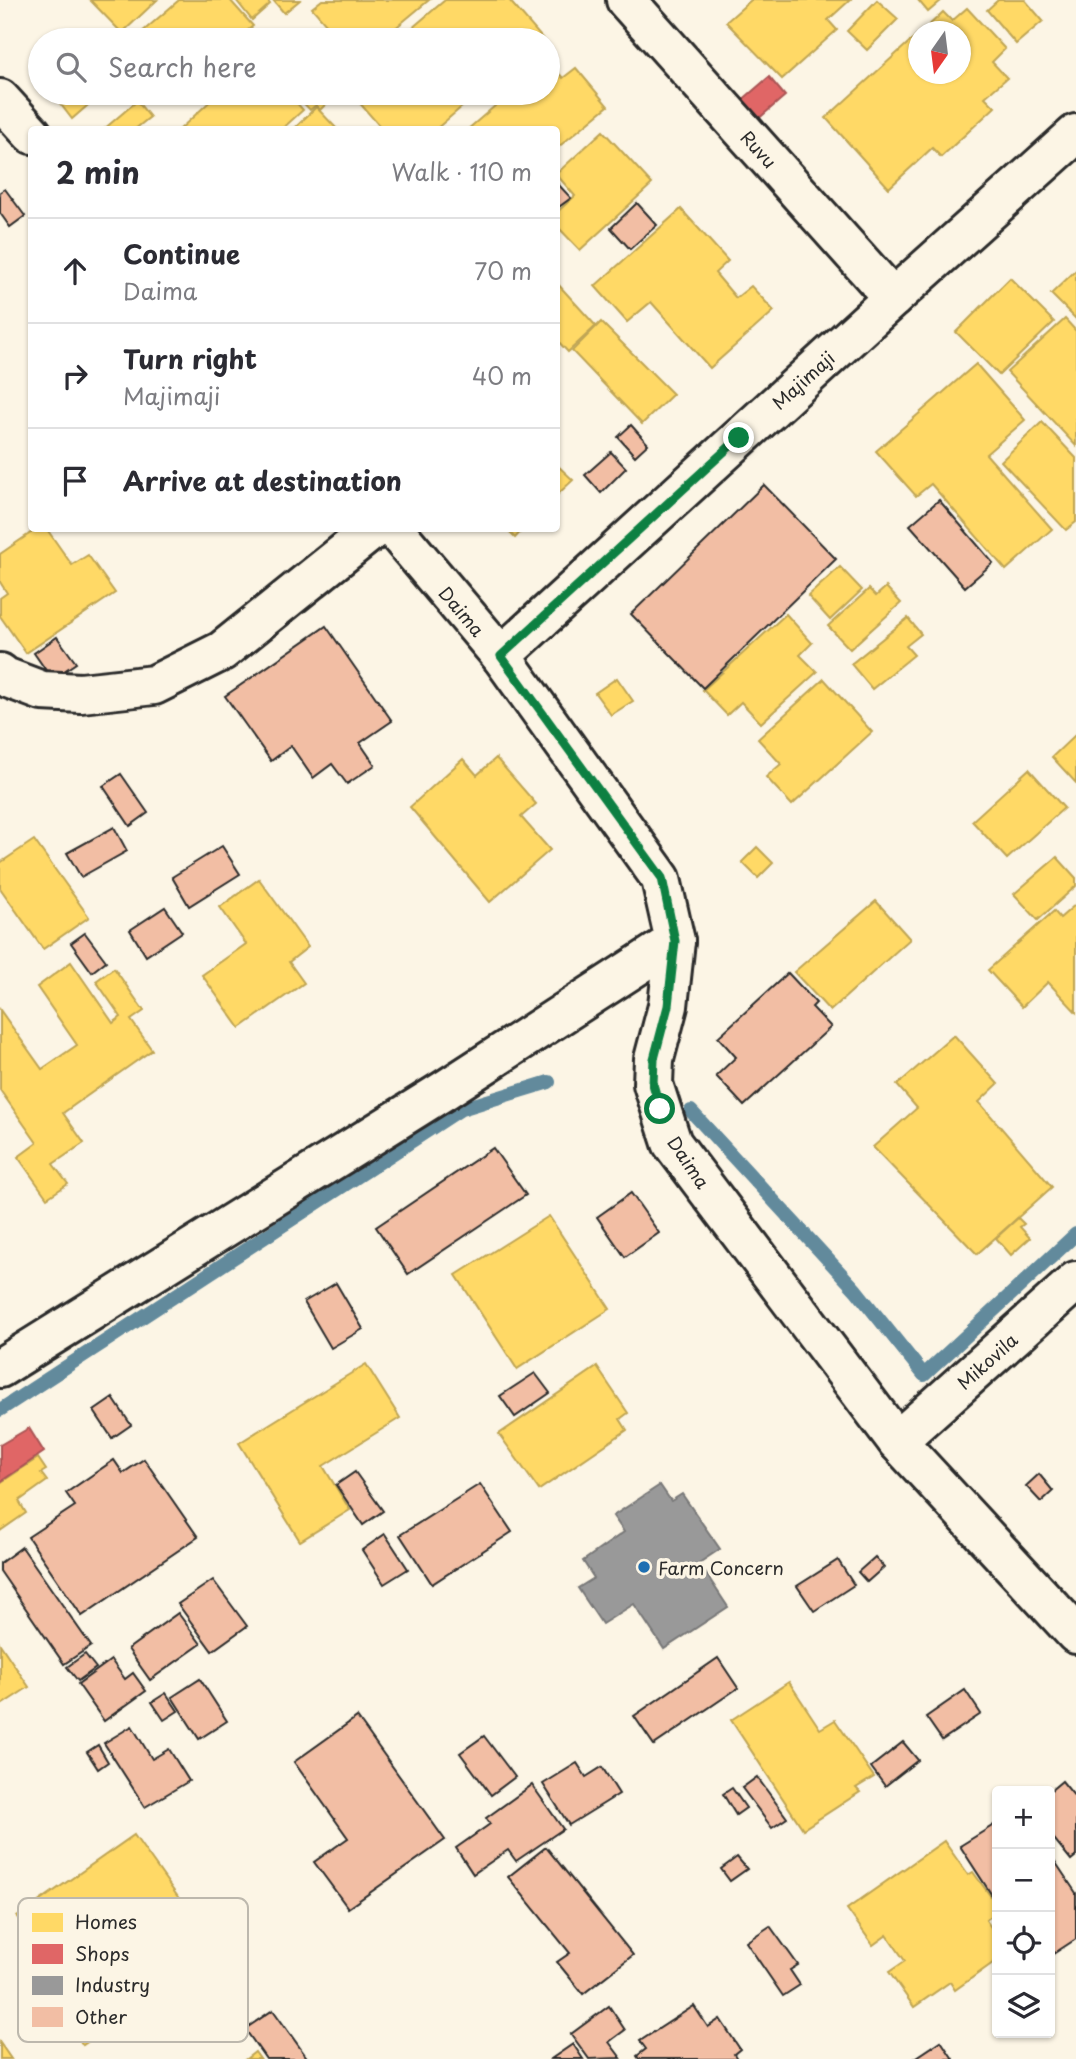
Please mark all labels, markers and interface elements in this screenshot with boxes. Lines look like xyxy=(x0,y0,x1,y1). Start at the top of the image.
north arrow xyxy=(908,21,971,84)
search box xyxy=(28,28,560,105)
text: Search here xyxy=(108,47,257,86)
icon: search xyxy=(52,48,90,86)
street label: Ruvu xyxy=(735,124,783,174)
text: 2 min xyxy=(56,149,140,194)
text: Walk · 110 m xyxy=(391,154,532,189)
text: Continue xyxy=(123,234,240,273)
icon: ahead xyxy=(56,252,94,290)
text: 70 m xyxy=(474,253,532,288)
text: Daima xyxy=(123,273,197,308)
text: Turn right xyxy=(123,339,257,378)
street label: Majimaji xyxy=(766,344,840,416)
icon: right xyxy=(56,357,94,395)
text: 40 m xyxy=(472,358,532,393)
text: Majimaji xyxy=(123,378,220,413)
route end xyxy=(723,422,754,453)
text: Arrive at destination xyxy=(123,461,402,500)
icon: arrive xyxy=(56,462,94,500)
street label: Daima xyxy=(433,580,491,642)
route start xyxy=(644,1093,675,1124)
street label: Daima xyxy=(662,1130,717,1194)
street label: Mikovila xyxy=(951,1326,1024,1396)
place label: Farm Concern xyxy=(658,1554,784,1581)
marker: Farm Concern xyxy=(636,1559,652,1575)
map controls xyxy=(992,1786,1055,2038)
button: + xyxy=(992,1786,1055,1849)
button: − xyxy=(992,1849,1055,1912)
legend xyxy=(18,1898,248,2042)
text: Homes xyxy=(75,1907,137,1935)
button: locate xyxy=(992,1912,1055,1975)
text: Shops xyxy=(75,1939,129,1967)
text: Industry xyxy=(75,1970,150,1998)
button: layers xyxy=(992,1975,1055,2038)
text: Other xyxy=(75,2002,127,2030)

